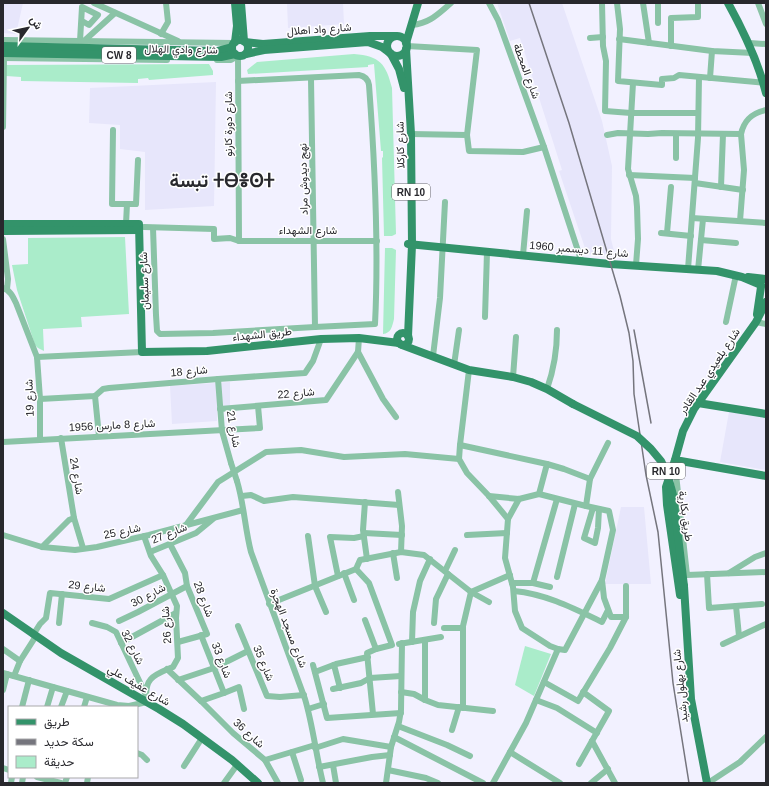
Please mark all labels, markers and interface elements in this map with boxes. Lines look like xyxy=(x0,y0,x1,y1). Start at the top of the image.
north arrow xyxy=(8,8,48,48)
text: ش xyxy=(27,14,45,32)
street label: شارع واد اهلال xyxy=(286,21,352,39)
street label: شارع وادي الهلال xyxy=(144,42,218,60)
street label: شارع المحطة xyxy=(510,42,543,101)
road number: CW 8 xyxy=(102,47,136,63)
street label: شارع دورة كارنو xyxy=(222,91,236,157)
street label: شارع كاركلا xyxy=(394,121,408,169)
street label: نهج ديدوش مراد xyxy=(296,143,312,215)
district label: تبسة ⵜⴱⴻⵙⵜ xyxy=(169,170,275,192)
road number: RN 10 xyxy=(392,184,430,200)
street label: شارع الشهداء xyxy=(279,224,338,238)
street label: شارع 11 ديسمبر 1960 xyxy=(529,239,629,261)
street label: شارع سليمان xyxy=(137,251,153,310)
street label: طريق الشهداء xyxy=(232,325,292,344)
street label: شارع بلعيدي عبد القادر xyxy=(675,326,746,419)
street label: شارع 18 xyxy=(170,363,209,381)
street label: شارع 19 xyxy=(22,379,38,417)
street label: شارع 22 xyxy=(277,385,316,403)
street label: شارع 21 xyxy=(223,410,243,449)
street label: شارع 8 مارس 1956 xyxy=(68,417,156,435)
street label: شارع 24 xyxy=(66,457,86,496)
road number: RN 10 xyxy=(647,463,685,479)
street label: طريق بكارية xyxy=(676,490,695,542)
street label: شارع 27 xyxy=(149,520,190,547)
street label: شارع 25 xyxy=(102,521,142,543)
street label: شارع 29 xyxy=(68,578,107,596)
street label: شارع 28 xyxy=(190,579,216,620)
street label: شارع 30 xyxy=(129,581,169,611)
street label: شارع مسجد الهجرة xyxy=(266,587,310,670)
street label: شارع 26 xyxy=(159,605,175,644)
street label: شارع 32 xyxy=(117,628,147,668)
street label: شارع 33 xyxy=(208,640,234,681)
street label: شارع 35 xyxy=(249,643,277,684)
street label: شارع بهلول رشيد xyxy=(670,648,692,723)
street label: شارع عفيف علي xyxy=(104,662,173,711)
legend xyxy=(8,706,138,778)
text: طريق xyxy=(44,715,70,730)
street label: شارع 36 xyxy=(230,716,267,752)
text: سكة حديد xyxy=(44,735,94,749)
text: حديقة xyxy=(44,755,74,769)

